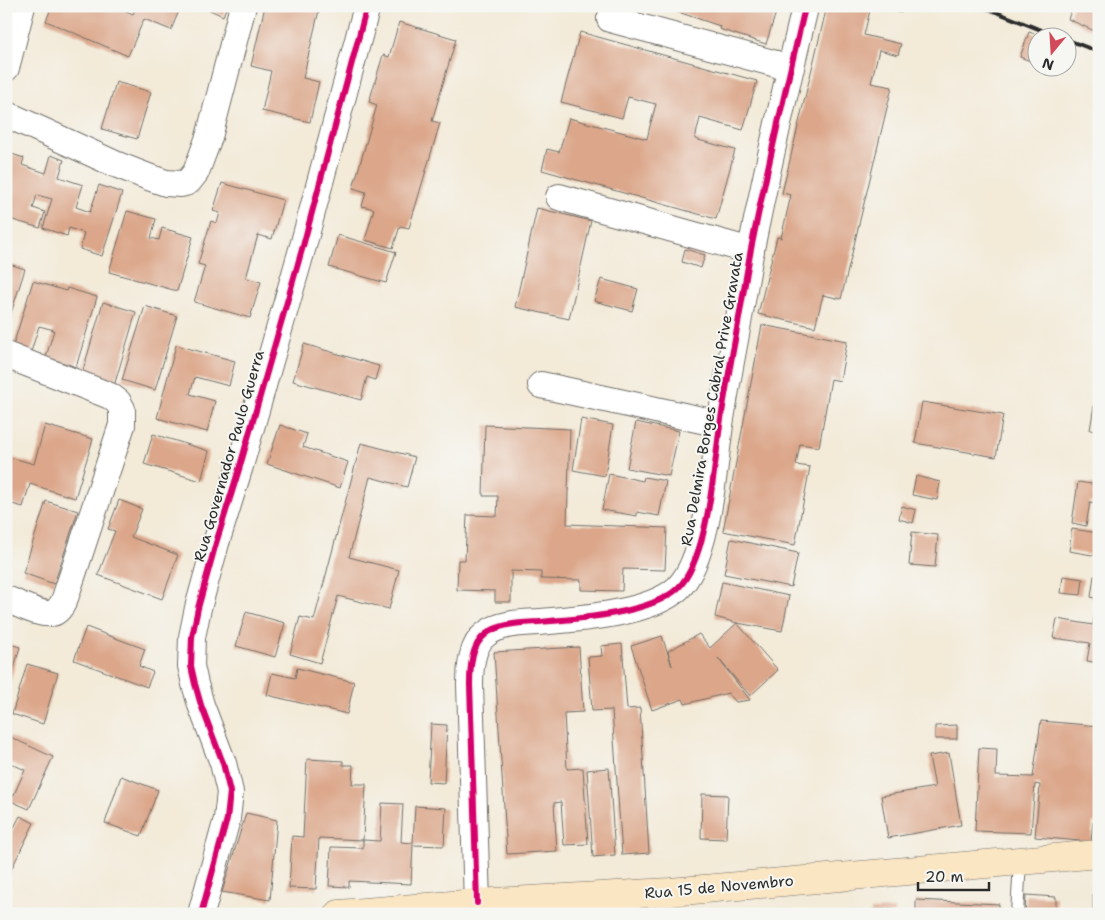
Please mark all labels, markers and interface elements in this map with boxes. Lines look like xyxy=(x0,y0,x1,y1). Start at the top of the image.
north arrow xyxy=(1028,28,1078,78)
text: N xyxy=(1040,54,1056,75)
street label: Rua Delmira Borges Cabral Prive Gravata xyxy=(676,250,748,548)
street label: Rua Governador Paulo Guerra xyxy=(189,347,269,564)
scale bar xyxy=(918,860,989,892)
text: 20 m xyxy=(925,867,964,887)
street label: Rua 15 de Novembro xyxy=(644,871,794,903)

